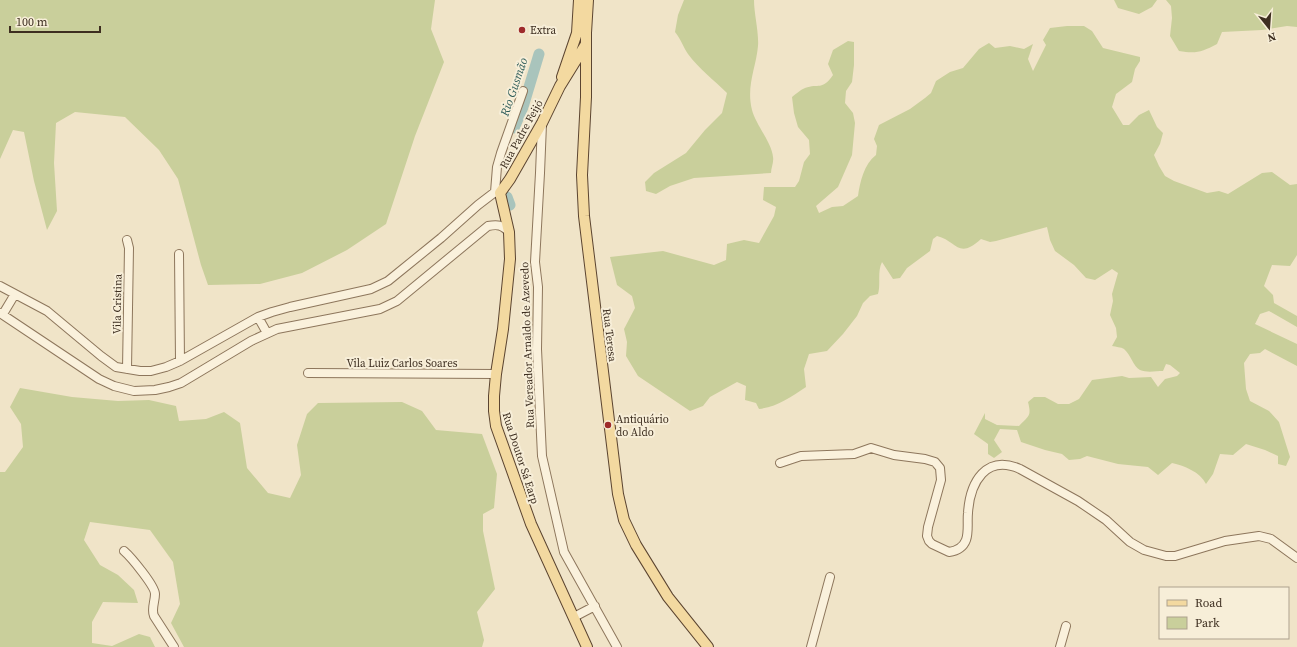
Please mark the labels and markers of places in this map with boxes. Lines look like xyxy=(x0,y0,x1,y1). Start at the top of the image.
place label: Extra xyxy=(530,23,557,38)
marker: Extra xyxy=(517,25,527,35)
place label: Antiquário do Aldo xyxy=(616,412,669,440)
marker: Antiquário do Aldo xyxy=(603,420,613,430)

